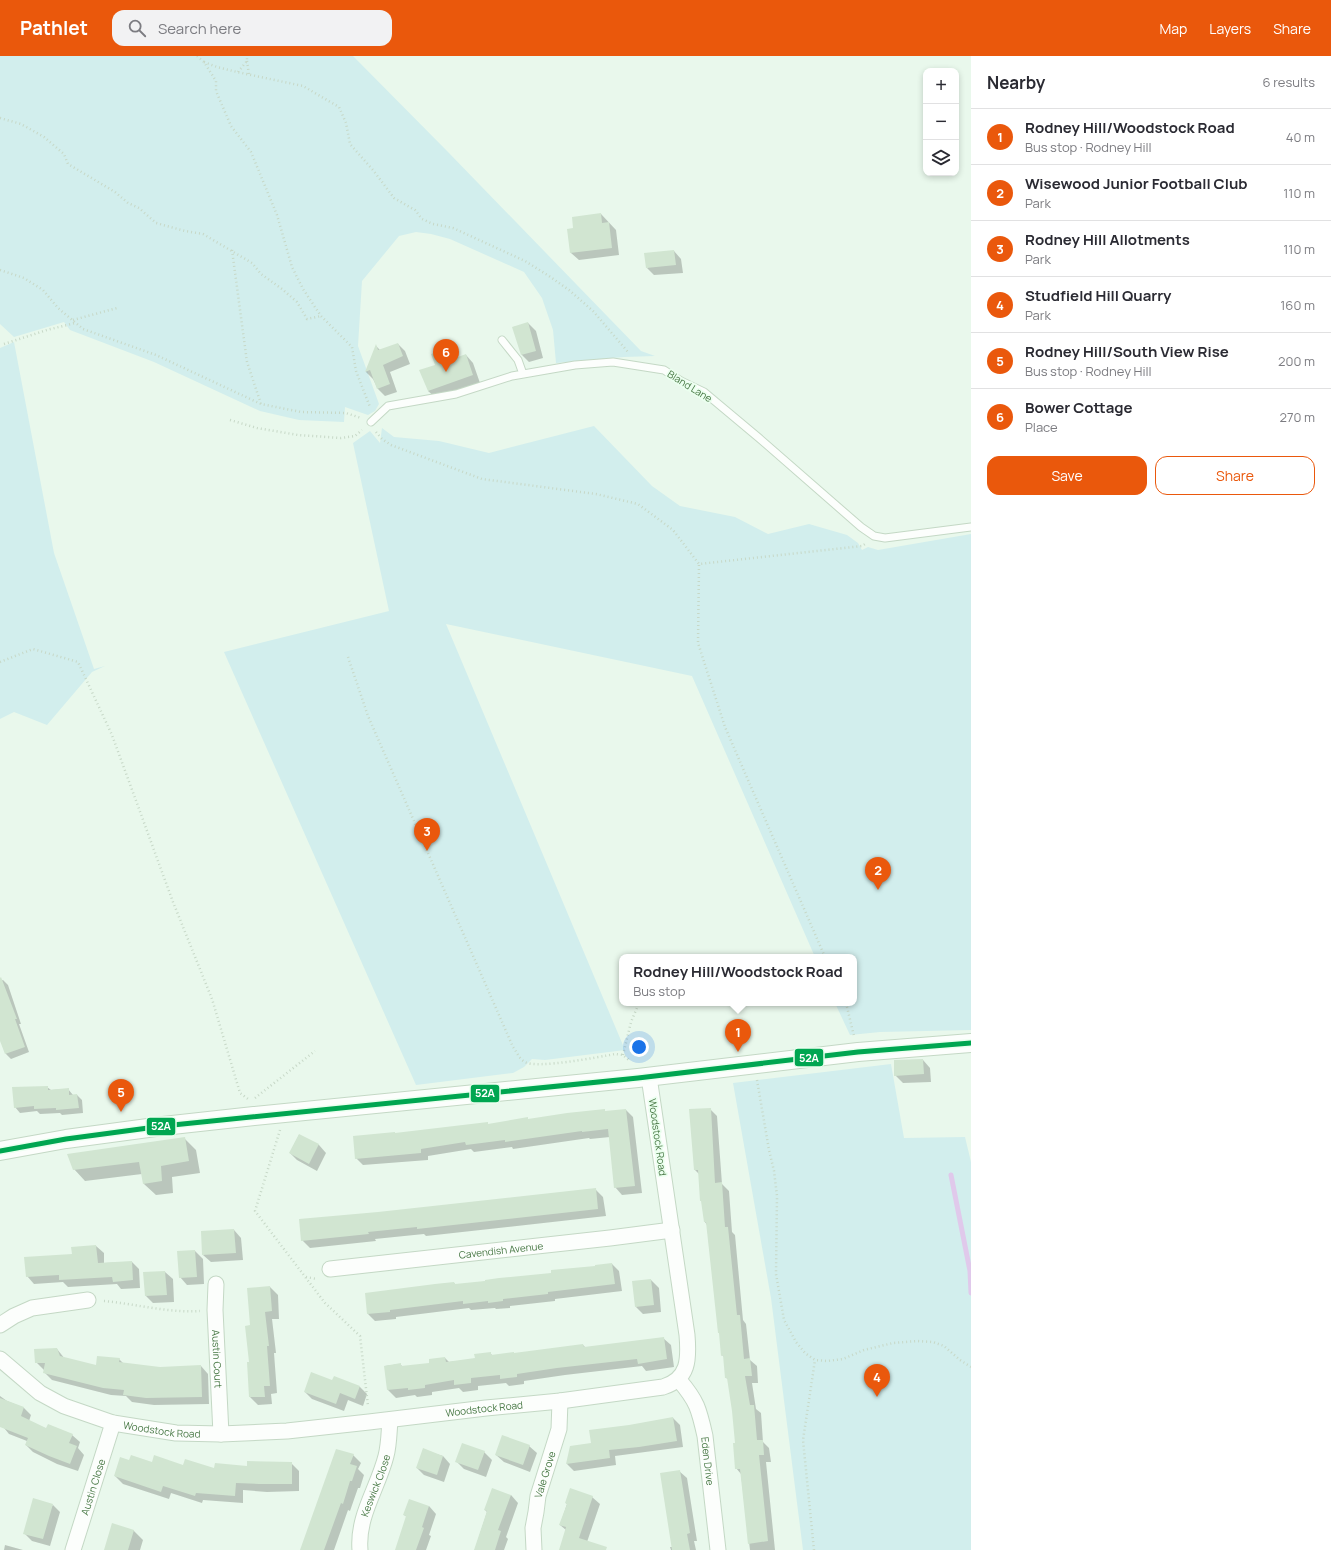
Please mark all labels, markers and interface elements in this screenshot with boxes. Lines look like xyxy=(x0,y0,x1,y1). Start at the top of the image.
search box xyxy=(112,10,392,46)
text: Pathlet xyxy=(20,15,88,41)
icon: search xyxy=(126,17,148,39)
text: Search here xyxy=(158,18,241,39)
text: Map xyxy=(1159,19,1187,38)
text: Layers xyxy=(1209,19,1251,38)
text: Share xyxy=(1273,19,1311,38)
map controls xyxy=(923,68,959,176)
button: + xyxy=(923,68,959,104)
text: Nearby xyxy=(987,71,1045,94)
text: 6 results xyxy=(1263,73,1315,91)
button: − xyxy=(923,104,959,140)
text: Rodney Hill/Woodstock Road xyxy=(1025,117,1235,138)
text: 1 xyxy=(997,128,1003,146)
text: 40 m xyxy=(1286,128,1315,146)
text: Bus stop · Rodney Hill xyxy=(1025,138,1152,156)
button: layers xyxy=(923,140,959,176)
text: Wisewood Junior Football Club xyxy=(1025,173,1248,194)
text: 2 xyxy=(996,184,1004,202)
text: 110 m xyxy=(1283,184,1315,202)
text: Park xyxy=(1025,194,1051,212)
text: Rodney Hill Allotments xyxy=(1025,229,1190,250)
text: 3 xyxy=(996,240,1004,258)
text: 110 m xyxy=(1283,240,1315,258)
text: Park xyxy=(1025,250,1051,268)
text: Studfield Hill Quarry xyxy=(1025,285,1171,306)
text: 4 xyxy=(996,296,1004,314)
text: 160 m xyxy=(1280,296,1315,314)
text: Park xyxy=(1025,306,1051,324)
pin: 6 xyxy=(433,339,459,372)
text: Rodney Hill/South View Rise xyxy=(1025,341,1229,362)
text: 5 xyxy=(996,352,1004,370)
text: 200 m xyxy=(1278,352,1315,370)
text: Bus stop · Rodney Hill xyxy=(1025,362,1152,380)
street label: Bland Lane xyxy=(665,367,715,405)
text: Bower Cottage xyxy=(1025,397,1133,418)
text: 6 xyxy=(996,408,1004,426)
text: 270 m xyxy=(1280,408,1315,426)
text: Place xyxy=(1025,418,1058,436)
button: Save xyxy=(987,456,1147,495)
button: Share xyxy=(1155,456,1315,495)
pin: 3 xyxy=(414,818,440,851)
pin: 2 xyxy=(865,857,891,890)
popup xyxy=(619,954,857,1006)
text: Rodney Hill/Woodstock Road xyxy=(633,961,843,982)
text: Bus stop xyxy=(633,982,685,1000)
pin: 1 xyxy=(725,1019,751,1052)
your location xyxy=(629,1037,649,1057)
line badge: 52A xyxy=(794,1048,824,1067)
text: 52A xyxy=(799,1050,820,1065)
pin: 5 xyxy=(108,1079,134,1112)
line badge: 52A xyxy=(470,1084,500,1103)
text: 52A xyxy=(475,1085,496,1100)
street label: Woodstock Road xyxy=(646,1098,670,1177)
line badge: 52A xyxy=(146,1117,176,1136)
text: 52A xyxy=(151,1118,172,1133)
street label: Cavendish Avenue xyxy=(458,1238,544,1262)
street label: Austin Court xyxy=(209,1329,226,1389)
pin: 4 xyxy=(864,1364,890,1397)
street label: Woodstock Road xyxy=(445,1398,524,1420)
street label: Woodstock Road xyxy=(122,1418,201,1441)
street label: Eden Drive xyxy=(698,1436,718,1486)
street label: Vale Grove xyxy=(531,1449,559,1500)
street label: Keswick Close xyxy=(357,1453,393,1518)
street label: Austin Close xyxy=(77,1457,108,1517)

